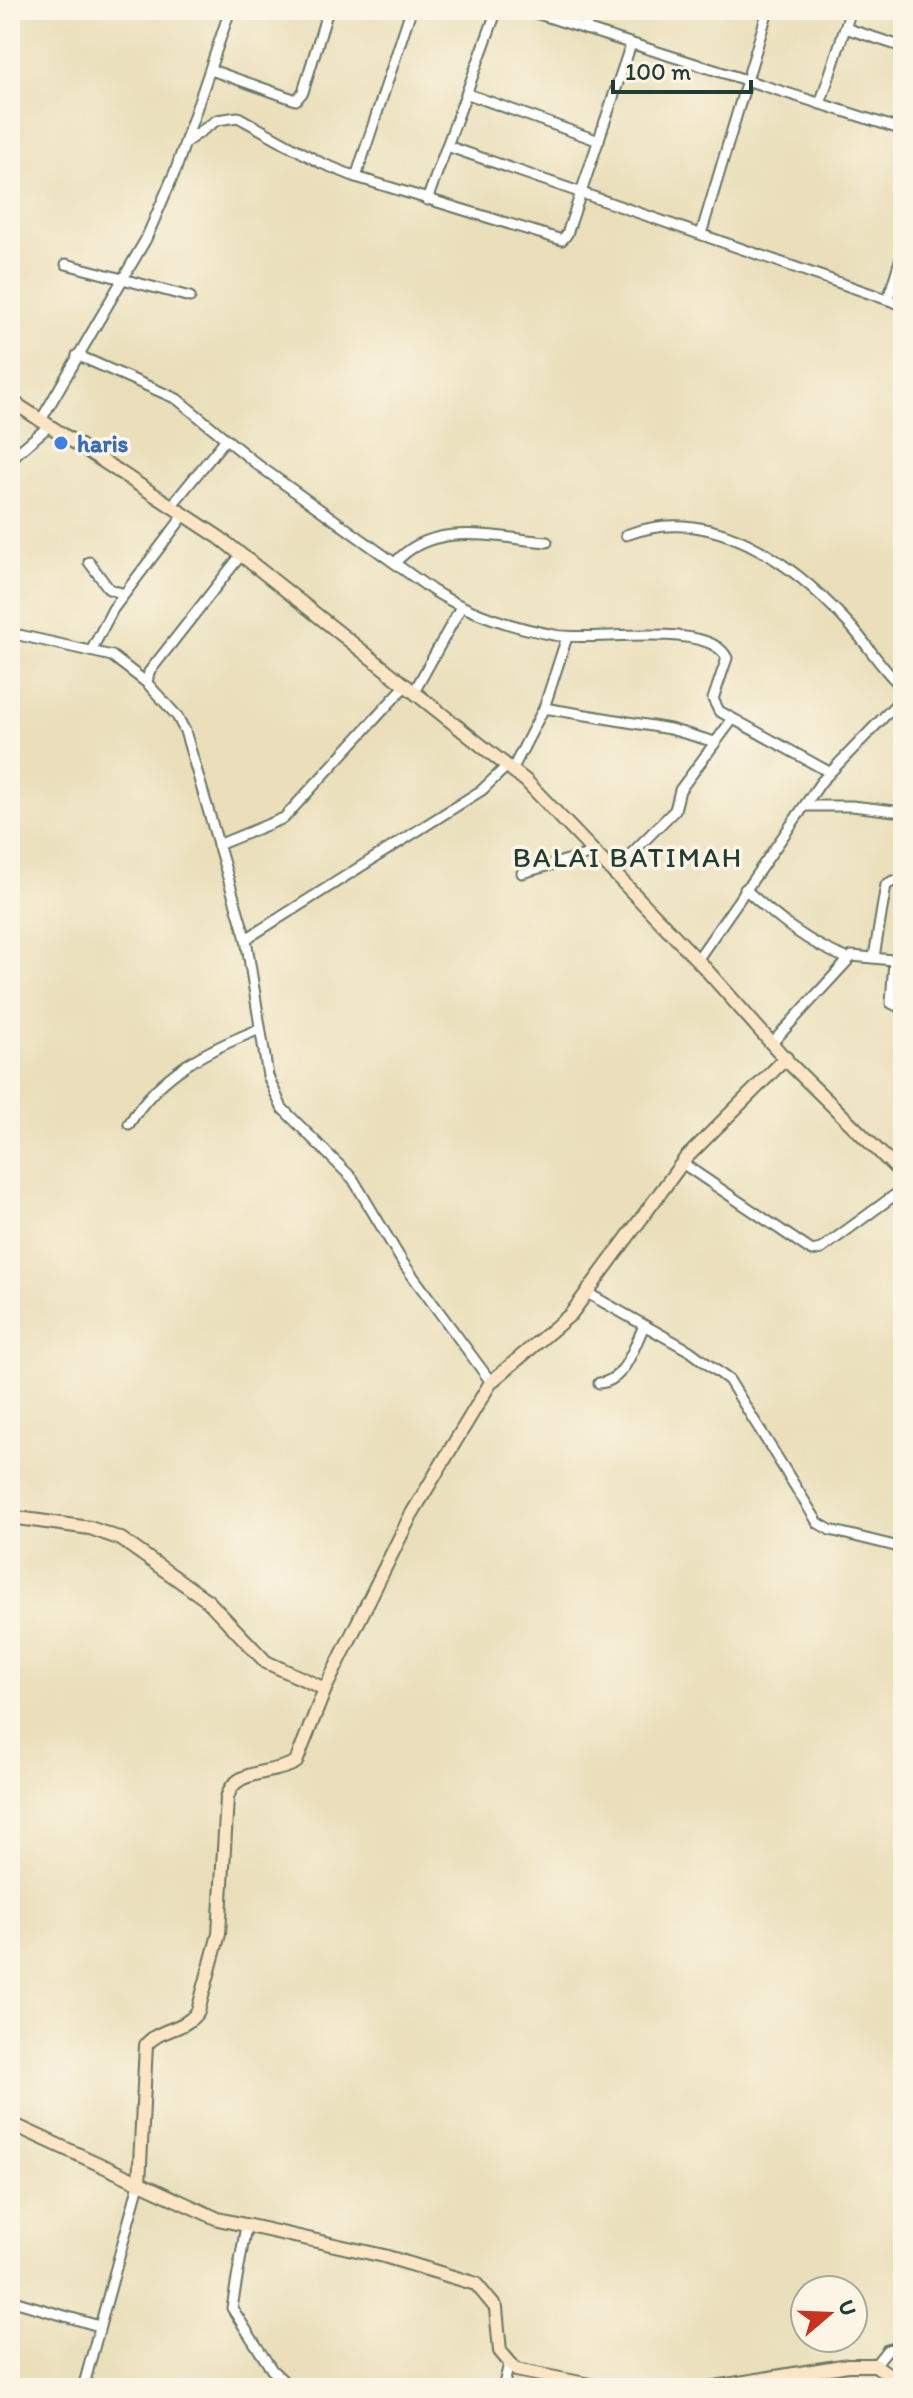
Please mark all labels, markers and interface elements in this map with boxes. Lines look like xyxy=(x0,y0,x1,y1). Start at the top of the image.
scale bar xyxy=(613,44,751,94)
text: 100 m xyxy=(625,57,691,86)
place label: haris xyxy=(77,429,129,458)
marker: haris xyxy=(52,434,70,452)
district label: BALAI BATIMAH xyxy=(513,840,743,874)
north arrow xyxy=(789,2274,869,2354)
text: U xyxy=(832,2296,863,2319)

